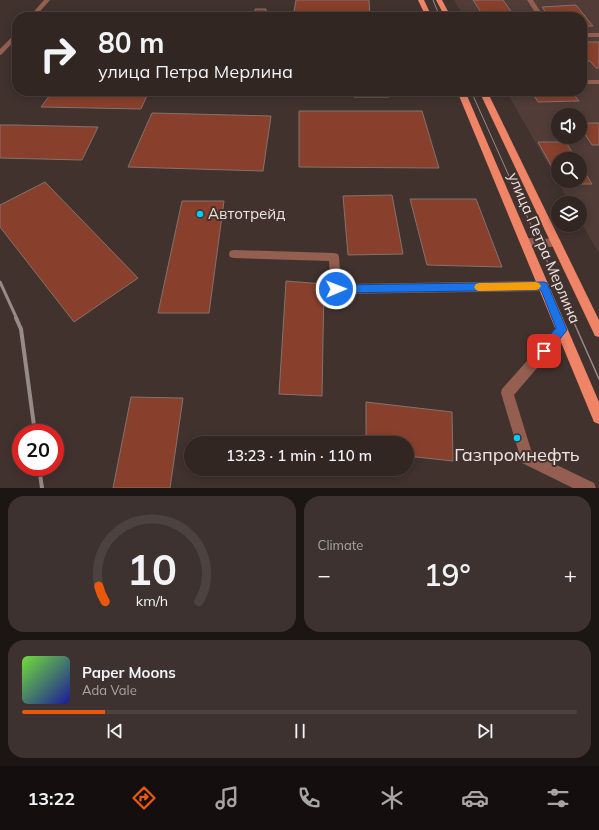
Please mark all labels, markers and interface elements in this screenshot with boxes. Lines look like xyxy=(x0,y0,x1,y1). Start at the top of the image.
text: 80 m xyxy=(98,25,164,60)
icon: right xyxy=(32,28,84,80)
text: улица Петра Мерлина xyxy=(98,60,293,83)
map controls xyxy=(551,108,587,232)
button: sound xyxy=(551,108,587,144)
button: search xyxy=(551,152,587,188)
street label: улица Петра Мерлина xyxy=(504,169,585,326)
button: layers xyxy=(551,196,587,232)
place label: Автотрейд xyxy=(208,204,285,223)
marker: Автотрейд xyxy=(195,209,205,219)
position arrow xyxy=(315,268,357,310)
pin xyxy=(527,334,561,368)
icon: arrive xyxy=(533,340,555,362)
speed limit sign: 20 xyxy=(12,424,64,476)
marker: Газпромнефть xyxy=(512,433,522,443)
place label: Газпромнефть xyxy=(454,443,580,466)
text: 13:23 · 1 min · 110 m xyxy=(226,446,372,465)
text: Climate xyxy=(318,537,363,553)
text: 10 xyxy=(127,543,177,595)
text: 19° xyxy=(424,556,471,594)
text: − xyxy=(318,561,331,589)
text: + xyxy=(564,561,577,589)
text: km/h xyxy=(136,592,168,610)
text: Paper Moons xyxy=(82,663,176,682)
text: Ada Vale xyxy=(82,682,137,698)
icon: previous xyxy=(104,720,126,742)
icon: pause xyxy=(289,720,311,742)
icon: next xyxy=(474,720,496,742)
icon: directions xyxy=(130,784,158,812)
icon: music xyxy=(213,784,241,812)
icon: phone xyxy=(295,784,323,812)
icon: climate xyxy=(378,784,406,812)
icon: car xyxy=(461,784,489,812)
icon: filters xyxy=(544,784,572,812)
text: 13:22 xyxy=(27,787,75,810)

